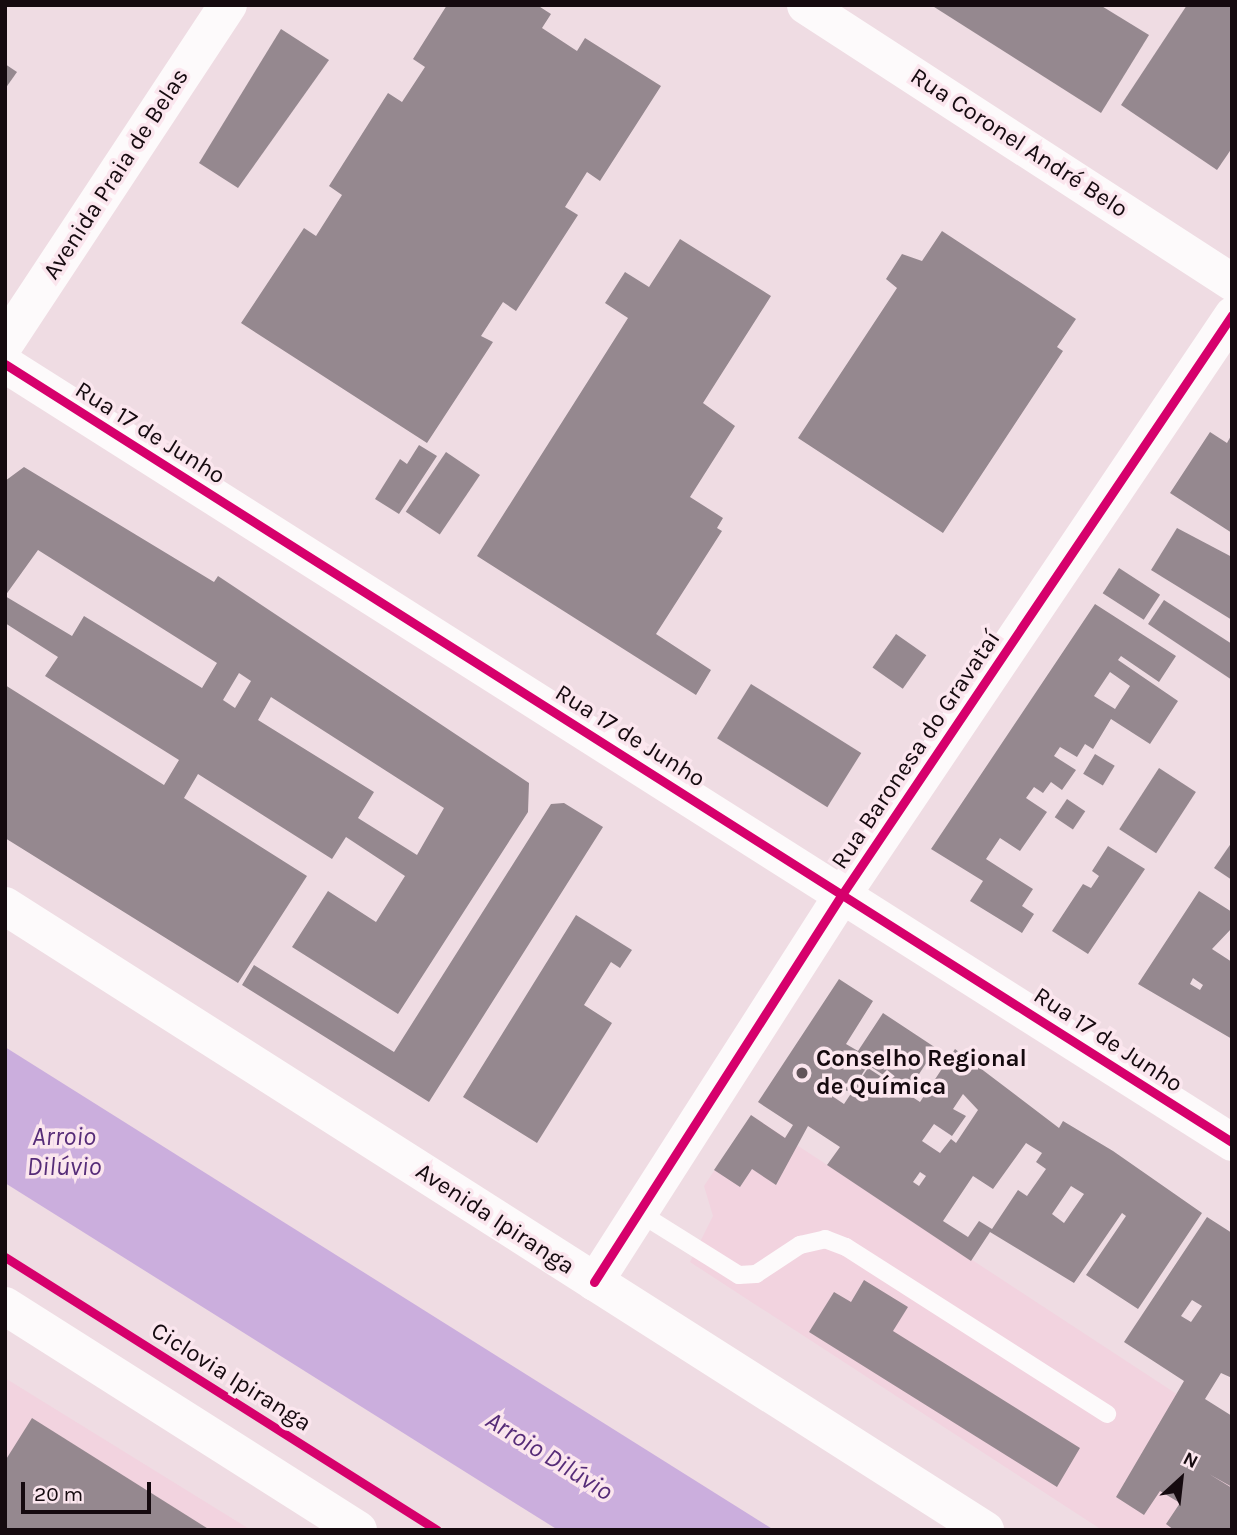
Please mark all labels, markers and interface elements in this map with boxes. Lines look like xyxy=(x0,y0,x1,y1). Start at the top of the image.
street label: Rua Coronel André Belo xyxy=(905,62,1133,224)
street label: Avenida Praia de Belas xyxy=(37,63,195,285)
street label: Rua 17 de Junho xyxy=(70,375,230,491)
street label: Rua Baronesa do Gravataí xyxy=(825,625,1007,875)
street label: Rua 17 de Junho xyxy=(550,678,710,794)
street label: Rua 17 de Junho xyxy=(1028,981,1188,1099)
place label: Conselho Regional de Química xyxy=(816,1045,1027,1101)
marker: Conselho Regional de Química xyxy=(794,1065,810,1081)
water label: Arroio Dilúvio xyxy=(27,1121,101,1182)
street label: Avenida Ipiranga xyxy=(410,1157,580,1281)
street label: Ciclovia Ipiranga xyxy=(146,1316,316,1438)
water label: Arroio Dilúvio xyxy=(480,1405,618,1507)
north arrow xyxy=(1146,1444,1216,1514)
text: N xyxy=(1179,1447,1202,1473)
scale bar xyxy=(24,1468,154,1512)
text: 20 m xyxy=(34,1482,83,1506)

